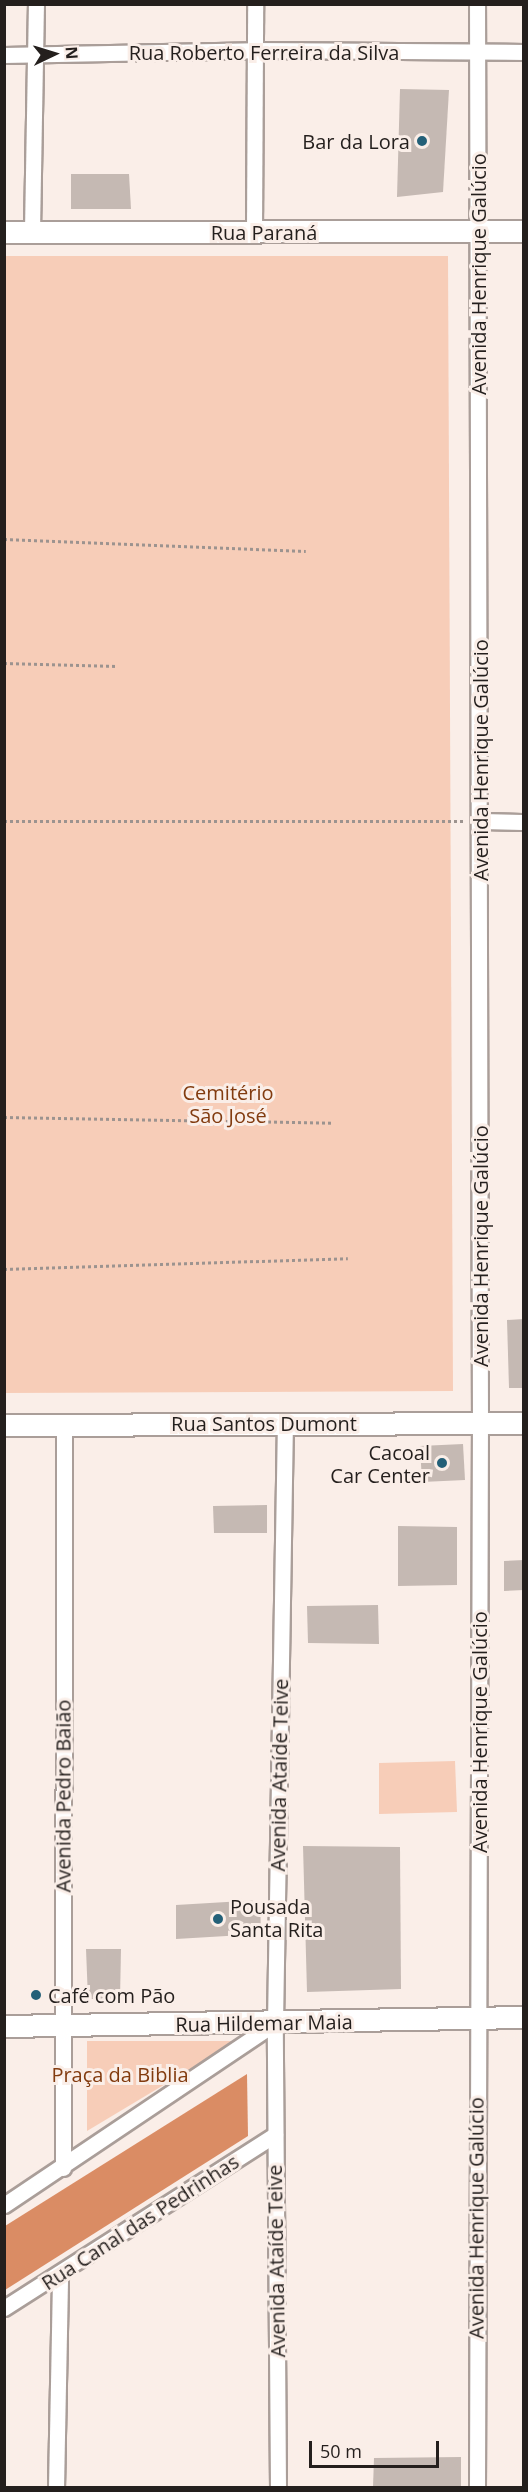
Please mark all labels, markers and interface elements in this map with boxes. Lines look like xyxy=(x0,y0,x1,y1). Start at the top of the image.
north arrow xyxy=(24,24,84,84)
street label: Rua Roberto Ferreira da Silva xyxy=(129,40,399,64)
text: N xyxy=(61,45,83,60)
place label: Bar da Lora xyxy=(302,129,410,153)
marker: Bar da Lora xyxy=(415,134,429,148)
street label: Avenida Henrique Galúcio xyxy=(466,153,490,395)
street label: Rua Paraná xyxy=(211,220,317,244)
street label: Avenida Henrique Galúcio xyxy=(468,639,492,881)
park label: Cemitério São José xyxy=(182,1081,274,1128)
street label: Avenida Henrique Galúcio xyxy=(468,1125,492,1367)
street label: Rua Santos Dumont xyxy=(171,1411,357,1435)
place label: Cacoal Car Center xyxy=(330,1440,430,1487)
marker: Cacoal Car Center xyxy=(435,1456,449,1470)
street label: Avenida Henrique Galúcio xyxy=(467,1611,491,1853)
street label: Avenida Ataíde Teive xyxy=(265,1678,293,1872)
street label: Avenida Pedro Baião xyxy=(51,1700,75,1892)
place label: Pousada Santa Rita xyxy=(230,1895,323,1942)
marker: Pousada Santa Rita xyxy=(211,1912,225,1926)
place label: Café com Pão xyxy=(48,1983,175,2007)
marker: Café com Pão xyxy=(29,1988,43,2002)
street label: Rua Hildemar Maia xyxy=(175,2009,353,2037)
park label: Praça da Biblia xyxy=(51,2062,189,2086)
street label: Avenida Henrique Galúcio xyxy=(464,2097,488,2339)
street label: Rua Canal das Pedrinhas xyxy=(37,2149,243,2295)
street label: Avenida Ataíde Teive xyxy=(262,2164,290,2358)
scale bar xyxy=(312,2429,442,2467)
text: 50 m xyxy=(320,2439,362,2463)

